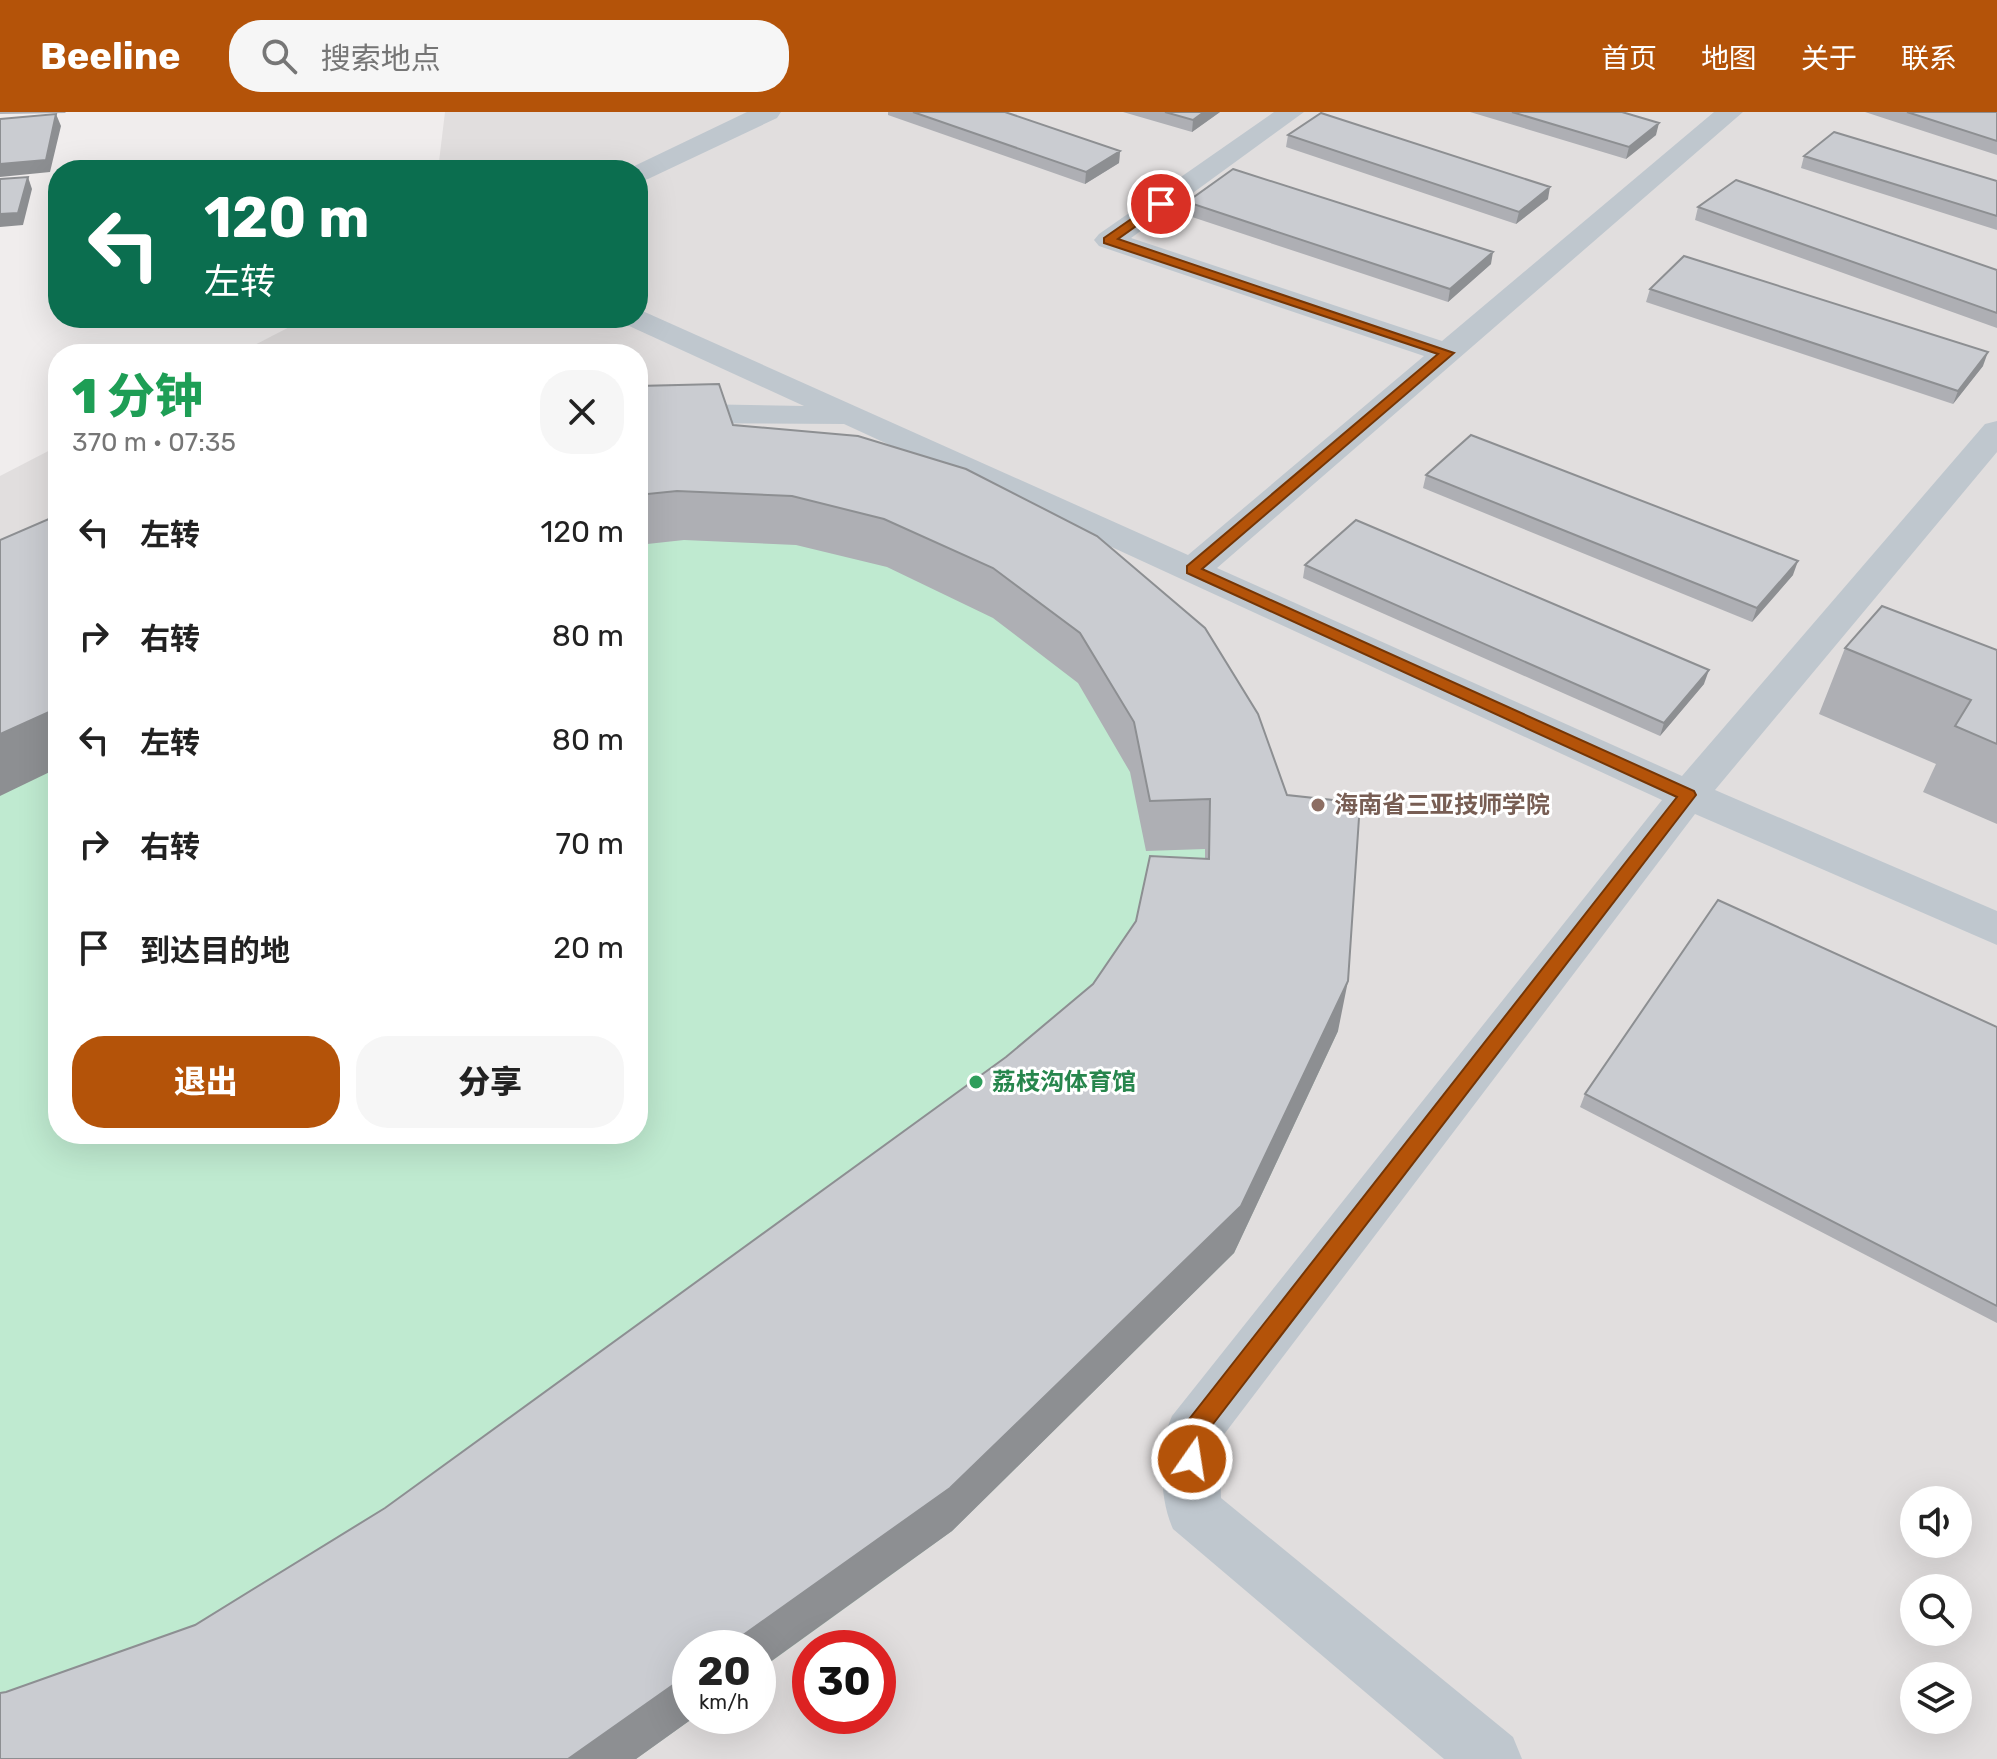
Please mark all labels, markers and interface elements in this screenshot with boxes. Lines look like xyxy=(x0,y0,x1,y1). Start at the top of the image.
search box xyxy=(229,20,789,92)
text: Beeline xyxy=(40,33,181,79)
icon: search xyxy=(257,34,301,78)
text: 搜索地点 xyxy=(321,41,441,77)
text: 首页 xyxy=(1601,42,1657,75)
text: 地图 xyxy=(1701,42,1757,75)
text: 关于 xyxy=(1801,42,1857,75)
text: 联系 xyxy=(1901,42,1957,75)
pin xyxy=(1127,170,1195,238)
icon: arrive xyxy=(1139,182,1183,226)
text: 120 m xyxy=(204,185,370,251)
icon: left xyxy=(72,192,176,296)
text: 左转 xyxy=(204,260,276,303)
text: 1 分钟 xyxy=(72,368,203,425)
button: close xyxy=(540,370,624,454)
text: 370 m · 07:35 xyxy=(72,427,236,458)
icon: left xyxy=(72,510,116,554)
text: 120 m xyxy=(540,514,624,550)
text: 左转 xyxy=(140,517,200,553)
icon: right xyxy=(72,614,116,658)
text: 80 m xyxy=(552,618,624,654)
text: 右转 xyxy=(140,621,200,657)
icon: left xyxy=(72,718,116,762)
text: 80 m xyxy=(552,722,624,758)
text: 左转 xyxy=(140,725,200,761)
place label: 海南省三亚技师学院 xyxy=(1334,791,1550,819)
marker: 海南省三亚技师学院 xyxy=(1309,796,1327,814)
icon: right xyxy=(72,822,116,866)
text: 70 m xyxy=(556,826,624,862)
text: 右转 xyxy=(140,829,200,865)
icon: arrive xyxy=(72,926,116,970)
text: 20 m xyxy=(553,930,624,966)
text: 到达目的地 xyxy=(140,933,290,969)
button: 退出 xyxy=(72,1036,340,1128)
button: 分享 xyxy=(356,1036,624,1128)
place label: 荔枝沟体育馆 xyxy=(992,1068,1136,1096)
marker: 荔枝沟体育馆 xyxy=(967,1073,985,1091)
position arrow xyxy=(1150,1417,1234,1501)
map controls xyxy=(1900,1486,1972,1734)
button: sound xyxy=(1900,1486,1972,1558)
button: search xyxy=(1900,1574,1972,1646)
speed limit sign: 30 xyxy=(792,1630,896,1734)
text: 20 xyxy=(697,1648,751,1695)
button: layers xyxy=(1900,1662,1972,1734)
text: km/h xyxy=(699,1690,749,1714)

